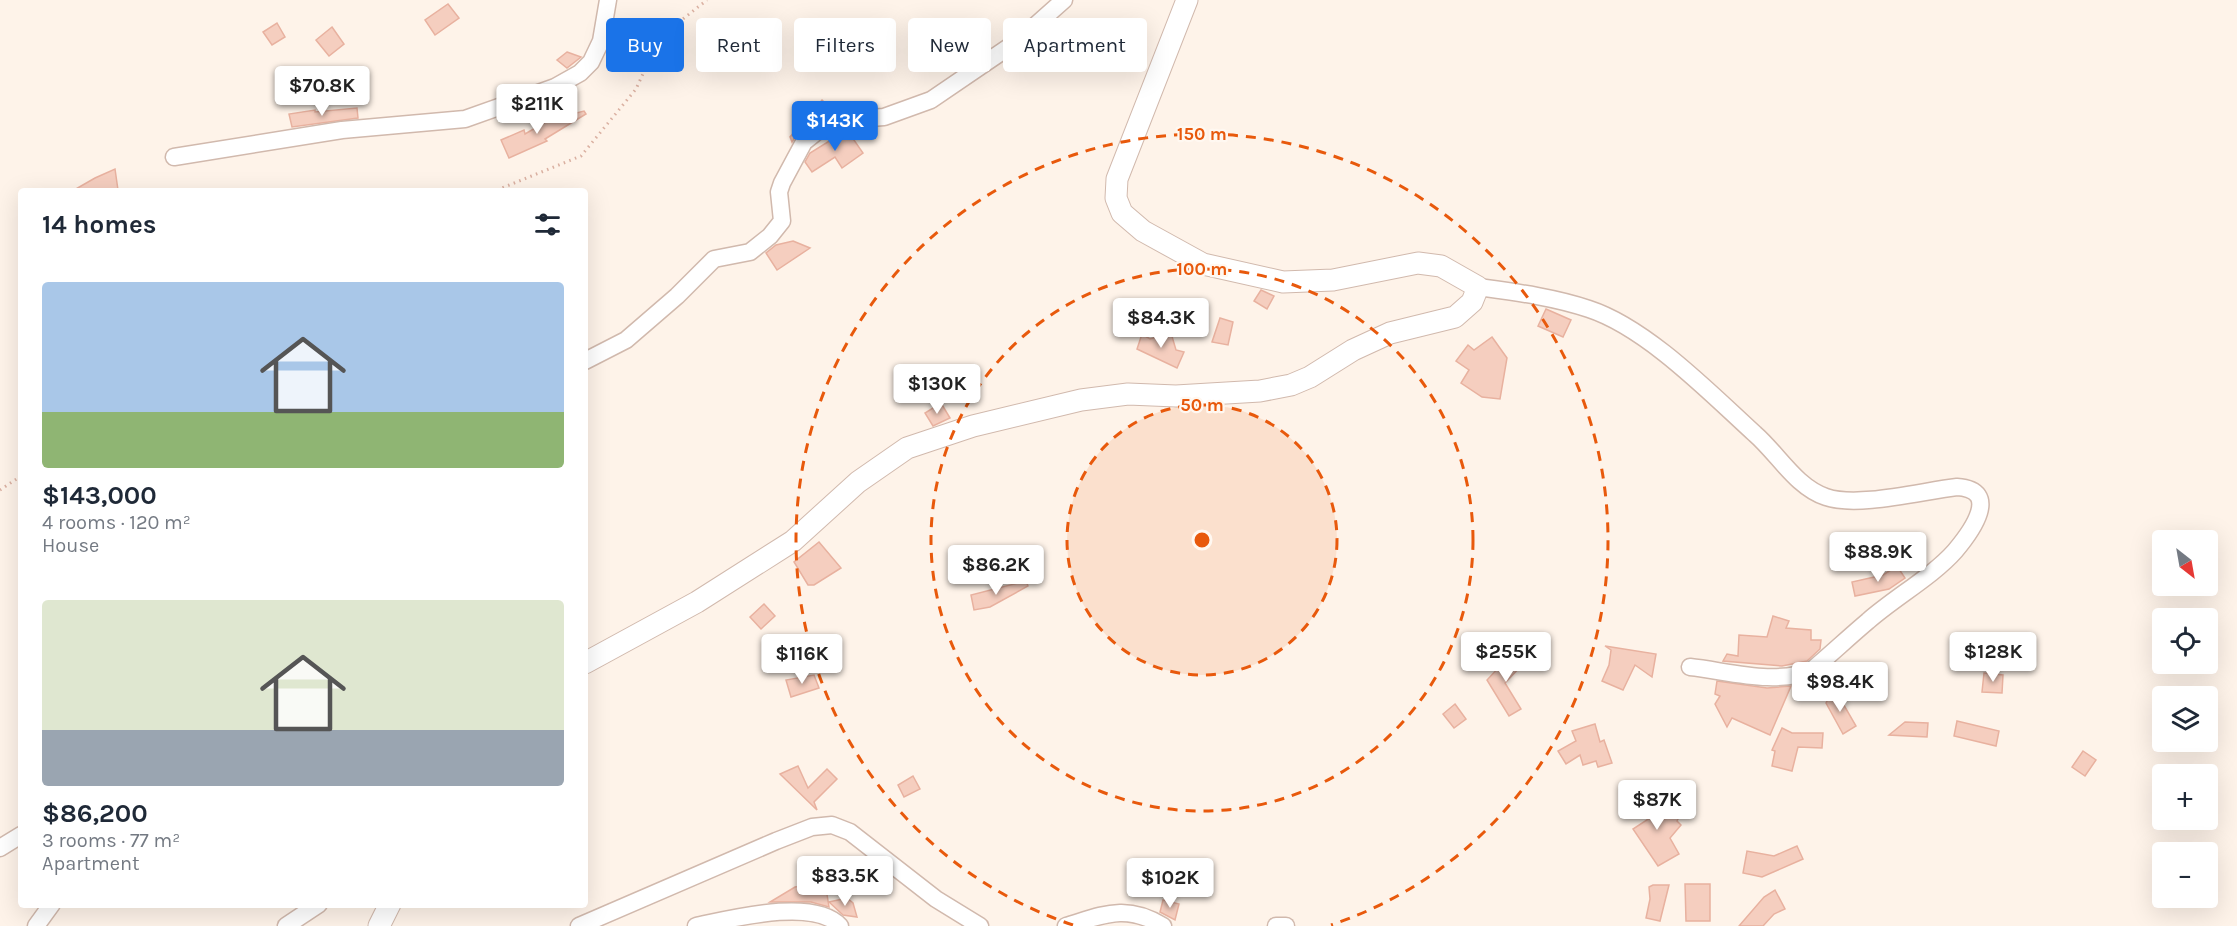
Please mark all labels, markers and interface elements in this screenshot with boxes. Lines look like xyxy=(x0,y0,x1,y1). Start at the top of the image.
chip: Buy xyxy=(606,18,684,72)
chip: Rent xyxy=(696,18,782,72)
chip: Filters xyxy=(794,18,896,72)
chip: New xyxy=(908,18,991,72)
chip: Apartment xyxy=(1003,18,1147,72)
pin: $70.8K xyxy=(273,66,371,117)
text: $70.8K xyxy=(289,74,355,97)
pin: $211K xyxy=(495,84,579,135)
text: $211K xyxy=(510,92,564,115)
pin: $143K xyxy=(793,101,877,152)
text: $143K xyxy=(806,109,864,132)
text: 150 m xyxy=(1177,123,1227,145)
icon: filters xyxy=(531,208,564,241)
text: 14 homes xyxy=(42,209,156,240)
text: 100 m xyxy=(1177,258,1227,280)
pin: $84.3K xyxy=(1112,298,1210,349)
text: $84.3K xyxy=(1127,306,1195,329)
icon: home xyxy=(249,321,357,429)
pin: $130K xyxy=(895,364,979,415)
text: $130K xyxy=(907,372,967,395)
text: 50 m xyxy=(1180,394,1224,416)
text: $143,000 xyxy=(42,480,157,511)
text: 4 rooms · 120 m² xyxy=(42,511,191,534)
centre of rings xyxy=(1192,530,1212,550)
north arrow xyxy=(2152,530,2218,596)
map controls xyxy=(2152,530,2218,908)
pin: $88.9K xyxy=(1829,532,1927,583)
text: House xyxy=(42,534,99,557)
text: $88.9K xyxy=(1843,540,1913,563)
pin: $86.2K xyxy=(947,545,1045,596)
text: $86.2K xyxy=(962,553,1030,576)
button: locate xyxy=(2152,608,2218,674)
pin: $255K xyxy=(1464,632,1548,683)
pin: $128K xyxy=(1951,632,2035,683)
pin: $116K xyxy=(760,634,844,685)
icon: home xyxy=(249,639,357,747)
text: $255K xyxy=(1475,640,1537,663)
text: $128K xyxy=(1963,640,2023,663)
text: $116K xyxy=(775,642,829,665)
pin: $98.4K xyxy=(1791,662,1889,713)
text: $98.4K xyxy=(1806,670,1874,693)
button: layers xyxy=(2152,686,2218,752)
button: + xyxy=(2152,764,2218,830)
pin: $87K xyxy=(1621,780,1693,831)
text: $87K xyxy=(1632,788,1682,811)
text: $86,200 xyxy=(42,798,148,829)
text: 3 rooms · 77 m² xyxy=(42,829,180,852)
button: − xyxy=(2152,842,2218,908)
text: Apartment xyxy=(42,852,140,875)
pin: $83.5K xyxy=(796,856,894,907)
pin: $102K xyxy=(1128,858,1212,909)
text: $83.5K xyxy=(811,864,879,887)
text: $102K xyxy=(1141,866,1199,889)

